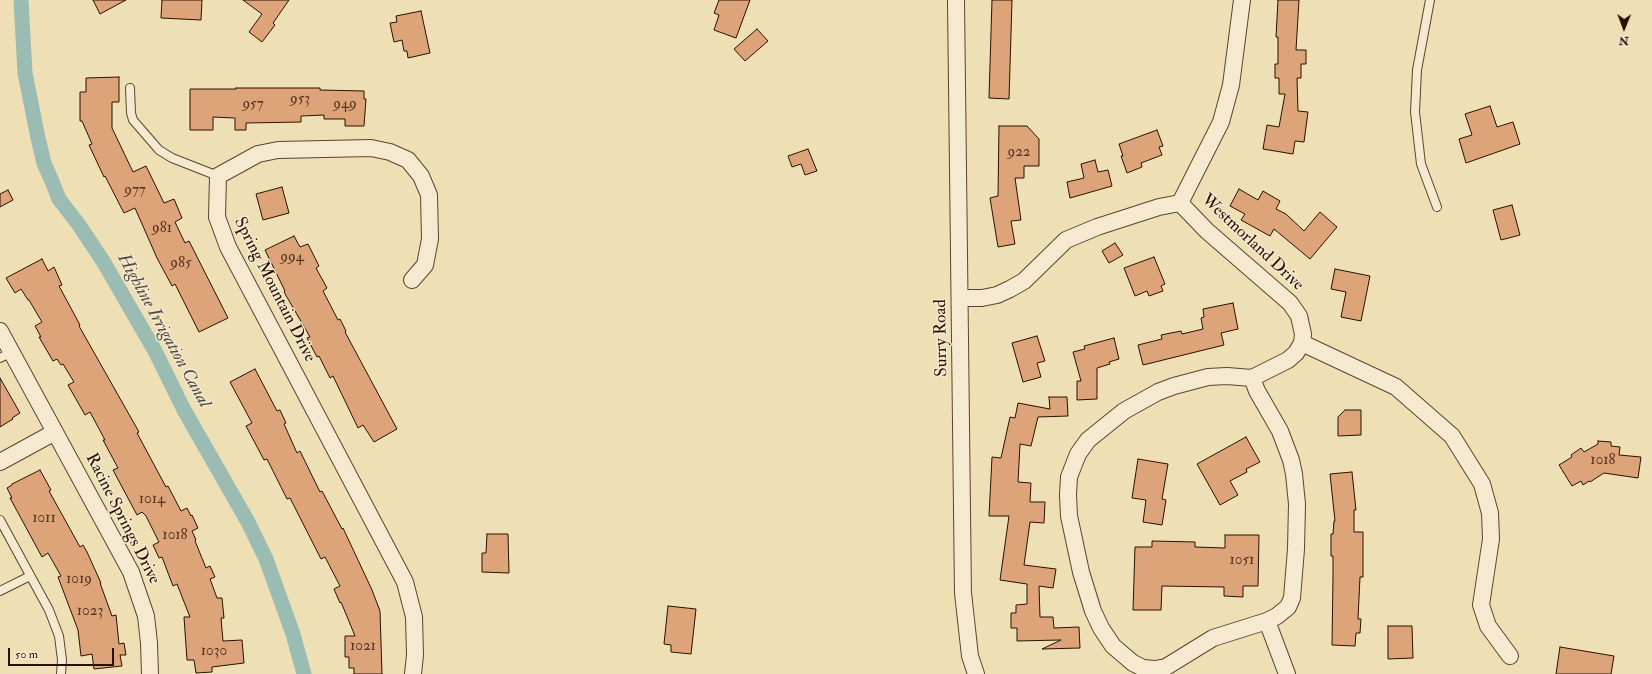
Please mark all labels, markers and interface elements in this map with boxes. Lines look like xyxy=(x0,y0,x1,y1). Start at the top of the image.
north arrow xyxy=(1604,8,1644,48)
text: N xyxy=(1619,34,1629,47)
house number: 953 xyxy=(290,91,310,109)
house number: 957 xyxy=(242,96,264,114)
house number: 949 xyxy=(333,96,357,114)
house number: 922 xyxy=(1008,144,1030,162)
house number: 977 xyxy=(124,182,146,200)
street label: Westmorland Drive xyxy=(1197,190,1307,296)
street label: Spring Mountain Drive xyxy=(229,214,319,366)
house number: 981 xyxy=(152,220,172,238)
house number: 994 xyxy=(280,249,304,267)
water label: Highline Irrigation Canal xyxy=(112,250,214,412)
house number: 985 xyxy=(170,255,192,273)
street label: Surry Road xyxy=(931,299,953,377)
street label: Racine Springs Drive xyxy=(80,450,164,588)
house number: 1018 xyxy=(1590,452,1616,470)
house number: 1014 xyxy=(139,491,165,509)
house number: 1011 xyxy=(32,510,56,528)
house number: 1018 xyxy=(162,527,188,545)
house number: 1051 xyxy=(1230,552,1254,570)
house number: 1019 xyxy=(66,571,92,589)
house number: 1023 xyxy=(77,603,103,621)
house number: 1021 xyxy=(350,638,376,656)
scale bar xyxy=(10,640,116,666)
house number: 1030 xyxy=(201,643,227,661)
text: 50 m xyxy=(15,647,38,662)

